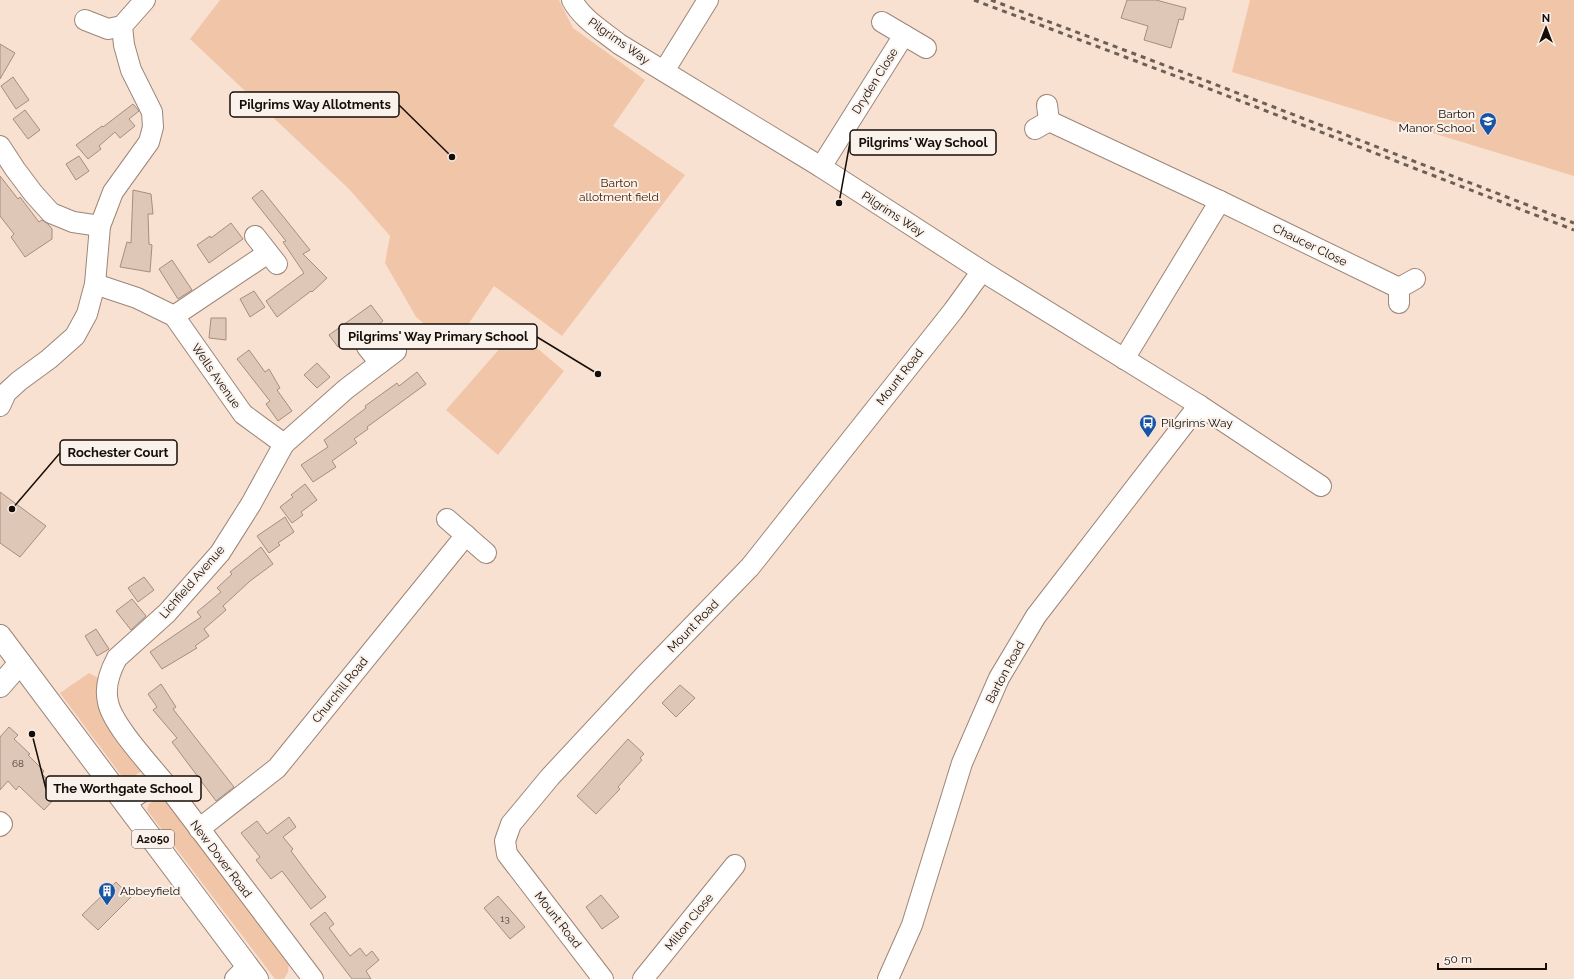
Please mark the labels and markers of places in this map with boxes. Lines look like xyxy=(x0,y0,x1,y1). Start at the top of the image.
callout: Pilgrims Way Allotments xyxy=(230,92,399,117)
place label: Barton Manor School xyxy=(1398,107,1476,135)
school or university icon: Barton Manor School xyxy=(1478,111,1498,136)
callout: Pilgrims' Way School xyxy=(850,130,996,155)
callout: Pilgrims' Way Primary School xyxy=(339,324,537,349)
bus stop icon: Pilgrims Way xyxy=(1138,413,1158,438)
place label: Pilgrims Way xyxy=(1161,416,1233,430)
callout: Rochester Court xyxy=(60,440,177,465)
callout: The Worthgate School xyxy=(46,776,201,801)
building icon: Abbeyfield xyxy=(97,881,117,906)
place label: Abbeyfield xyxy=(120,884,180,898)

